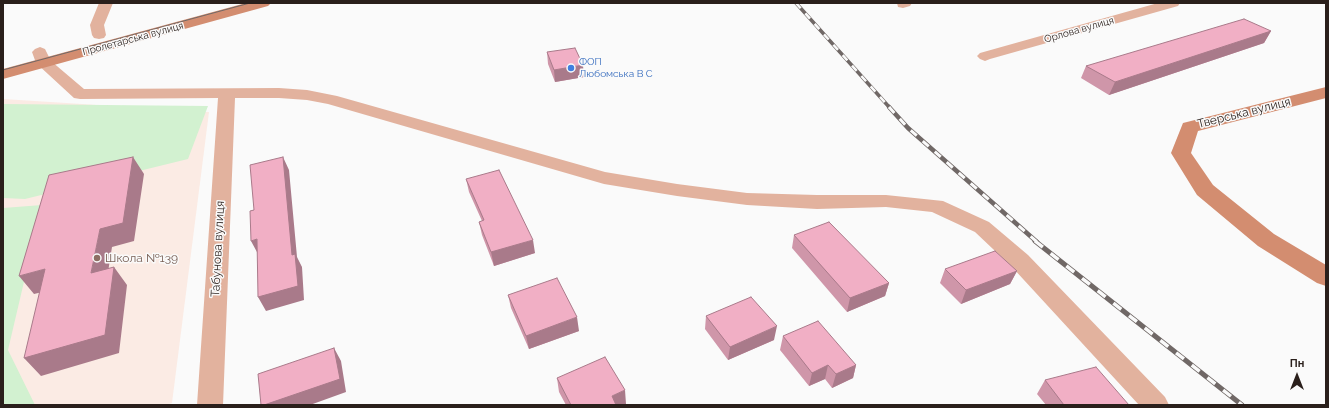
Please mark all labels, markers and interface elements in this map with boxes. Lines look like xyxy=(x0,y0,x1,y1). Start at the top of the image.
street label: Орлова вулиця xyxy=(1043,14,1115,46)
street label: Пролетарська вулиця xyxy=(81,20,185,58)
place label: ФОП Любомська В С xyxy=(579,56,653,80)
marker: ФОП Любомська В С xyxy=(566,63,576,73)
street label: Тверська вулиця xyxy=(1196,94,1292,132)
street label: Табунова вулиця xyxy=(208,200,228,298)
place label: Школа №139 xyxy=(105,251,178,265)
marker: Школа №139 xyxy=(92,253,102,263)
north arrow xyxy=(1277,356,1317,396)
text: Пн xyxy=(1290,357,1304,370)

